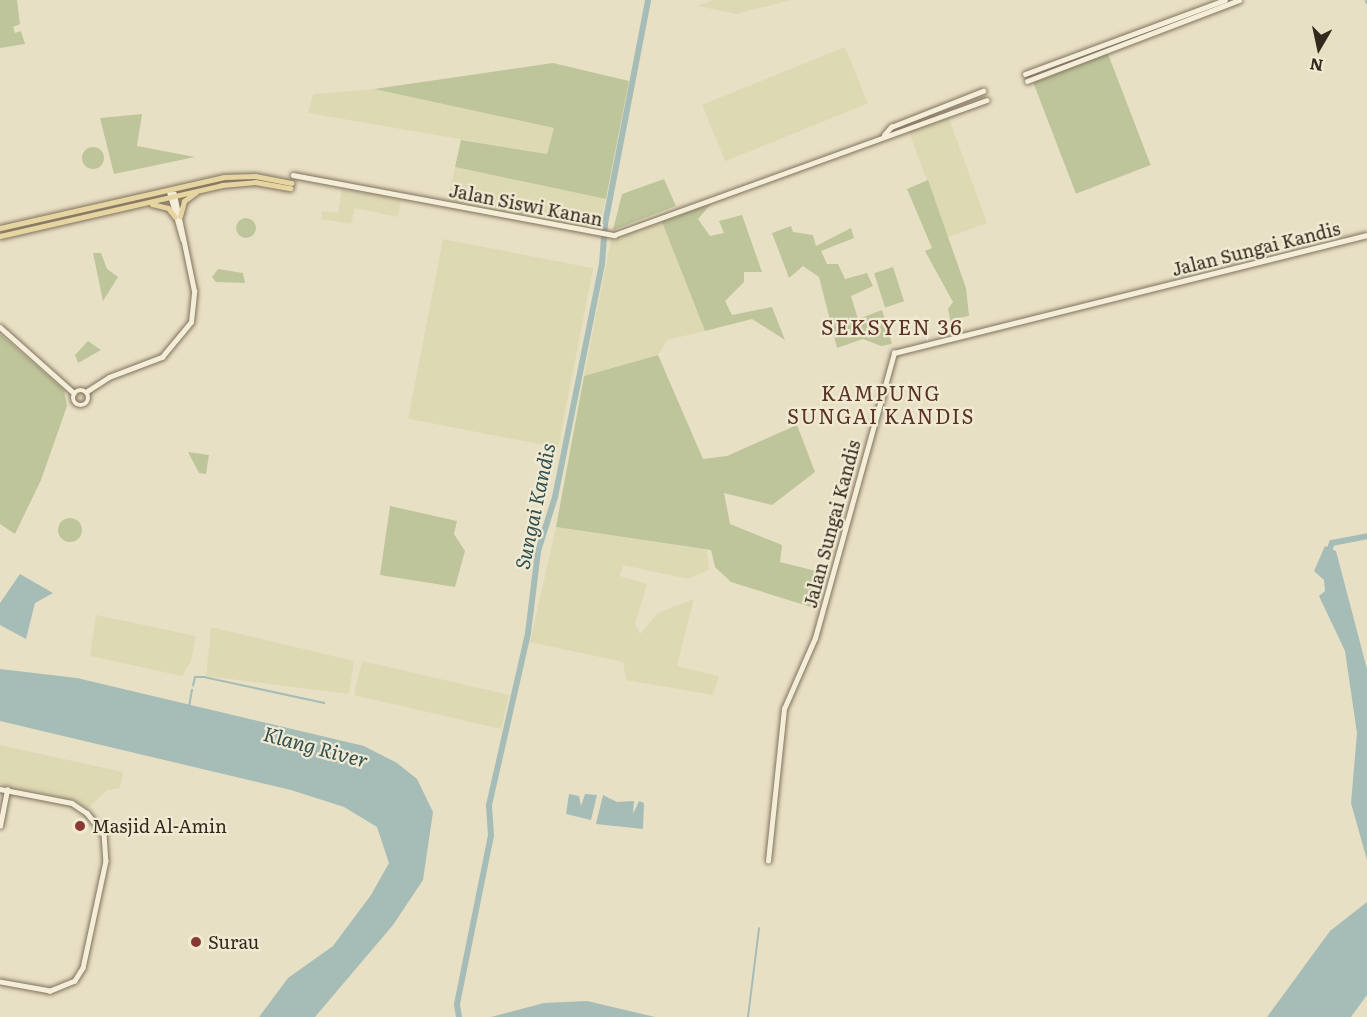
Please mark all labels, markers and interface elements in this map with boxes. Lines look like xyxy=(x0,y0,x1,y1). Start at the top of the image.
north arrow xyxy=(1289,18,1349,78)
text: N xyxy=(1308,53,1325,79)
street label: Jalan Siswi Kanan xyxy=(447,179,605,231)
street label: Jalan Sungai Kandis xyxy=(1169,218,1343,280)
district label: SEKSYEN 36 xyxy=(821,313,963,339)
district label: KAMPUNG SUNGAI KANDIS xyxy=(787,380,975,427)
street label: Jalan Sungai Kandis xyxy=(799,438,865,610)
water label: Sungai Kandis xyxy=(509,441,559,571)
water label: Klang River xyxy=(261,721,371,771)
place label: Masjid Al-Amin xyxy=(92,815,227,837)
marker: Masjid Al-Amin xyxy=(73,819,87,833)
place label: Surau xyxy=(208,931,259,953)
marker: Surau xyxy=(189,935,203,949)

